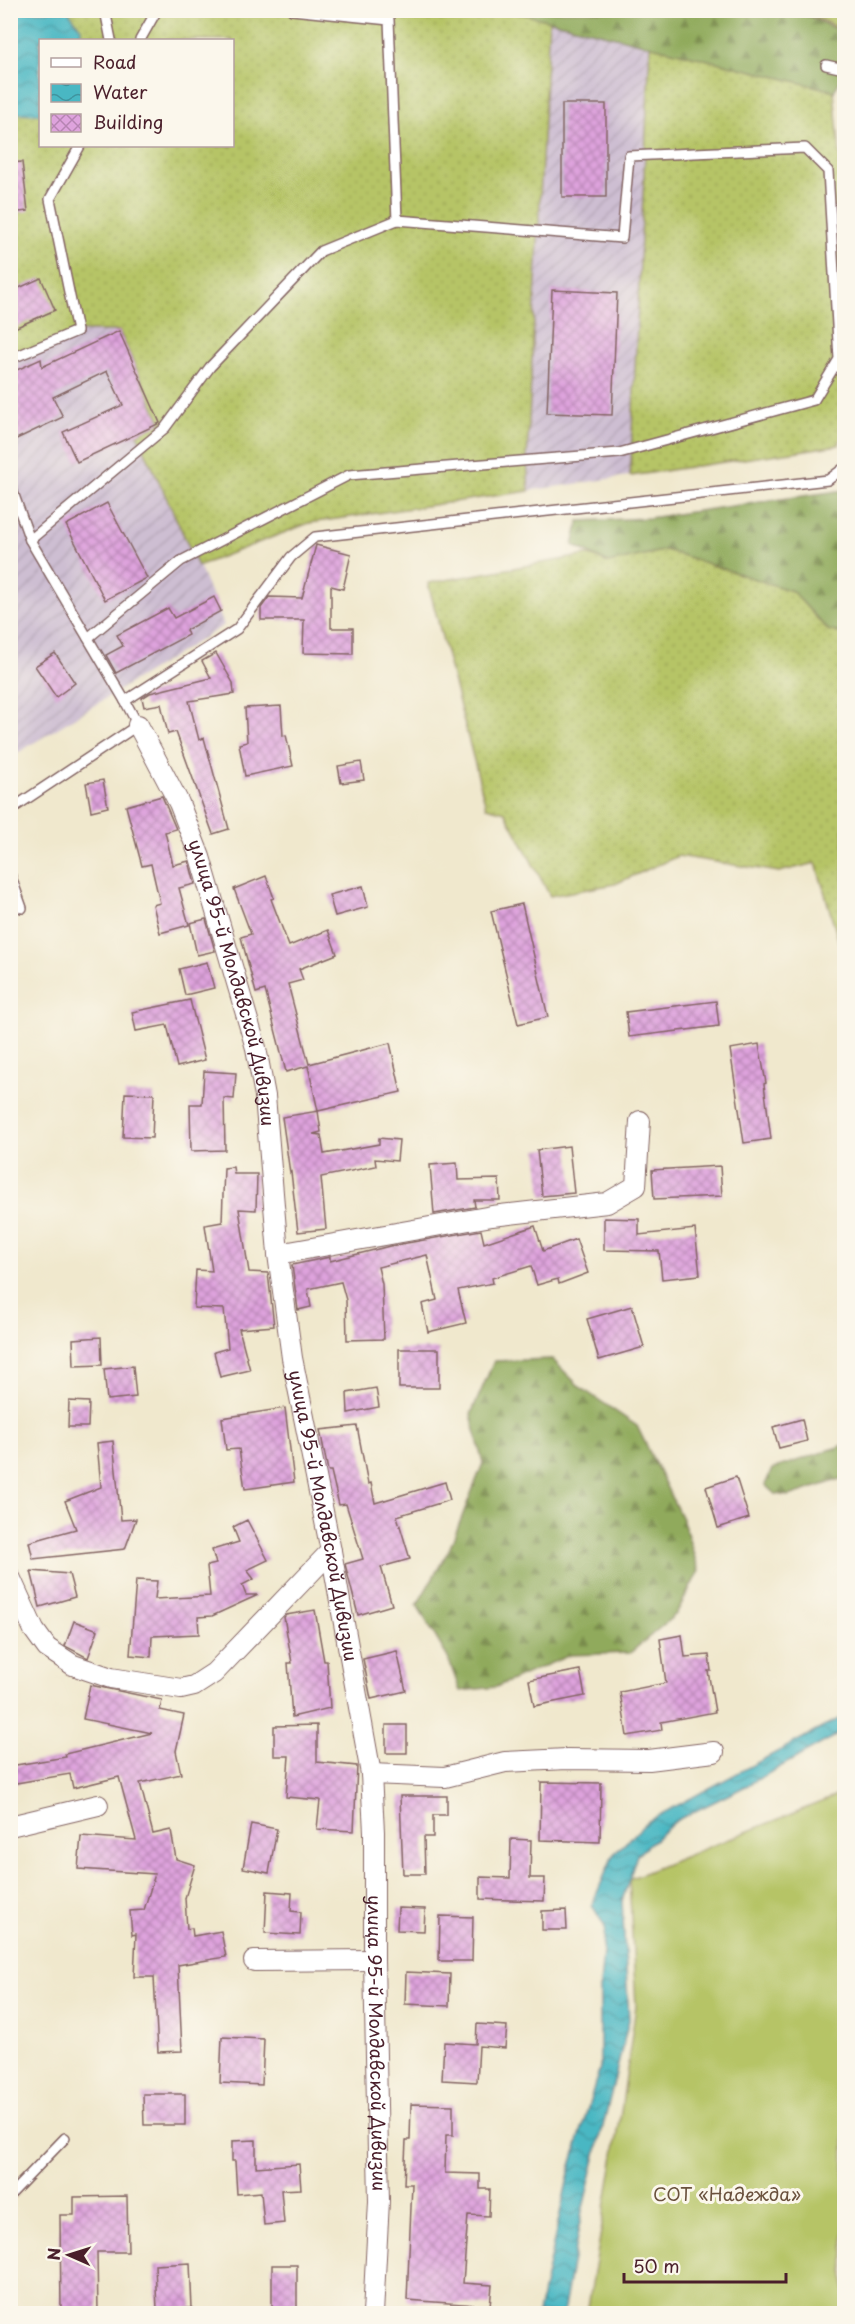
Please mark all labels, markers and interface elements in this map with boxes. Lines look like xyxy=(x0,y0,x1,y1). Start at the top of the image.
legend xyxy=(39,39,234,147)
text: Road xyxy=(93,48,137,75)
text: Water xyxy=(93,78,148,105)
text: Building xyxy=(93,108,163,135)
street label: улица 95-й Молдавской Дивизии xyxy=(182,835,282,1127)
street label: улица 95-й Молдавской Дивизии xyxy=(283,1367,365,1663)
street label: улица 95-й Молдавской Дивизии xyxy=(362,1895,394,2191)
park label: СОТ «Надежда» xyxy=(653,2180,801,2207)
north arrow xyxy=(39,2225,99,2285)
scale bar xyxy=(624,2246,786,2284)
text: N xyxy=(41,2247,65,2261)
text: 50 m xyxy=(633,2252,680,2279)

